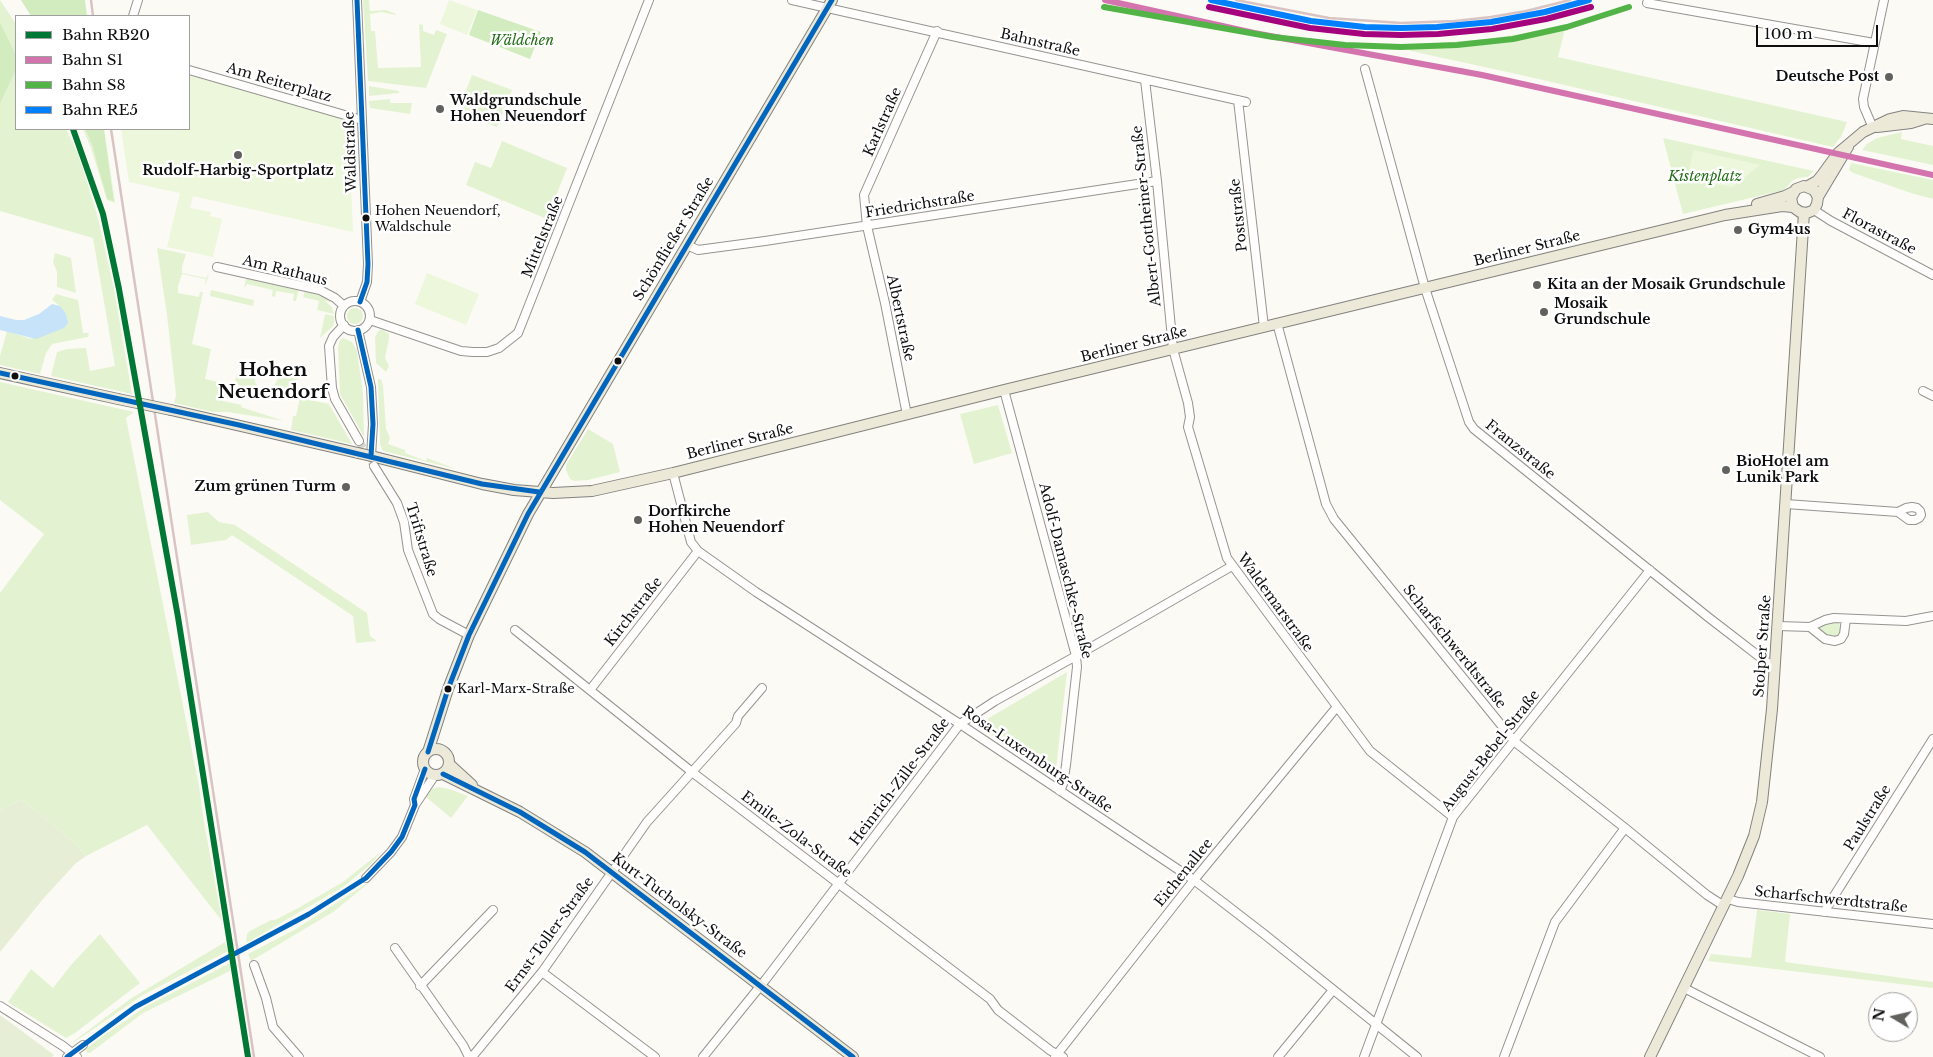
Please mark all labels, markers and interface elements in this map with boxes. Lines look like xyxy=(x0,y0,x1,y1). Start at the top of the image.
legend xyxy=(15,15,190,130)
scale bar xyxy=(1758,15,1880,47)
text: 100 m xyxy=(1764,24,1813,43)
text: Bahn RB20 xyxy=(62,25,150,44)
street label: Bahnstraße xyxy=(998,26,1082,60)
park label: Wäldchen xyxy=(490,33,554,49)
text: Bahn S1 xyxy=(62,50,123,69)
street label: Am Reiterplatz xyxy=(225,60,333,106)
place label: Deutsche Post xyxy=(1776,69,1879,85)
marker: Deutsche Post xyxy=(1883,71,1895,83)
text: Bahn S8 xyxy=(62,75,126,94)
street label: Karlstraße xyxy=(860,85,906,159)
place label: Waldgrundschule Hohen Neuendorf xyxy=(450,93,586,125)
text: Bahn RE5 xyxy=(62,100,138,119)
marker: Waldgrundschule Hohen Neuendorf xyxy=(434,103,446,115)
street label: Waldstraße xyxy=(341,111,361,193)
street label: Albert-Gottheiner-Straße xyxy=(1129,125,1165,307)
marker: Rudolf-Harbig-Sportplatz xyxy=(232,149,244,161)
place label: Rudolf-Harbig-Sportplatz xyxy=(142,163,334,179)
park label: Kistenplatz xyxy=(1668,169,1742,185)
street label: Schönfließer Straße xyxy=(630,174,718,304)
street label: Poststraße xyxy=(1227,177,1251,253)
street label: Friedrichstraße xyxy=(864,188,976,222)
street label: Mittelstraße xyxy=(519,194,567,280)
place label: Hohen Neuendorf, Waldschule xyxy=(375,203,501,234)
street label: Florastraße xyxy=(1839,206,1919,258)
marker: Hohen Neuendorf, Waldschule xyxy=(361,213,371,223)
place label: Gym4us xyxy=(1748,222,1810,238)
marker: Gym4us xyxy=(1732,224,1744,236)
street label: Berliner Straße xyxy=(1472,228,1582,270)
street label: Am Rathaus xyxy=(241,252,329,290)
street label: Albertstraße xyxy=(883,273,917,363)
place label: Kita an der Mosaik Grundschule xyxy=(1547,277,1785,293)
marker: Kita an der Mosaik Grundschule xyxy=(1531,279,1543,291)
place label: Mosaik Grundschule xyxy=(1554,296,1651,328)
marker: Mosaik Grundschule xyxy=(1538,306,1550,318)
street label: Berliner Straße xyxy=(1079,324,1189,366)
unlabelled marker xyxy=(613,356,623,366)
district label: Hohen Neuendorf xyxy=(218,360,328,404)
unlabelled marker xyxy=(10,371,20,381)
street label: Franzstraße xyxy=(1482,417,1558,483)
street label: Berliner Straße xyxy=(685,421,795,463)
place label: BioHotel am Lunik Park xyxy=(1736,454,1829,487)
marker: BioHotel am Lunik Park xyxy=(1720,464,1732,476)
place label: Zum grünen Turm xyxy=(195,479,336,495)
marker: Zum grünen Turm xyxy=(340,481,352,493)
street label: Adolf-Damaschke-Straße xyxy=(1035,481,1095,661)
street label: Triftstraße xyxy=(402,501,440,579)
place label: Dorfkirche Hohen Neuendorf xyxy=(648,504,784,536)
marker: Dorfkirche Hohen Neuendorf xyxy=(632,514,644,526)
street label: Waldemarstraße xyxy=(1233,550,1317,656)
street label: Kirchstraße xyxy=(602,574,666,650)
street label: Scharfschwerdtstraße xyxy=(1399,582,1509,712)
street label: Stolper Straße xyxy=(1751,594,1775,698)
place label: Karl-Marx-Straße xyxy=(457,681,575,697)
marker: Karl-Marx-Straße xyxy=(443,684,453,694)
street label: August-Bebel-Straße xyxy=(1439,687,1543,815)
street label: Rosa-Luxemburg-Straße xyxy=(959,703,1115,817)
street label: Heinrich-Zille-Straße xyxy=(847,715,953,849)
street label: Paulstraße xyxy=(1841,782,1895,854)
street label: Emile-Zola-Straße xyxy=(737,788,855,882)
street label: Eichenallee xyxy=(1151,836,1217,910)
street label: Kurt-Tucholsky-Straße xyxy=(608,850,750,962)
street label: Ernst-Toller-Straße xyxy=(503,874,597,996)
street label: Scharfschwerdtstraße xyxy=(1753,884,1909,916)
north arrow xyxy=(1868,992,1918,1042)
text: N xyxy=(1869,1007,1889,1023)

